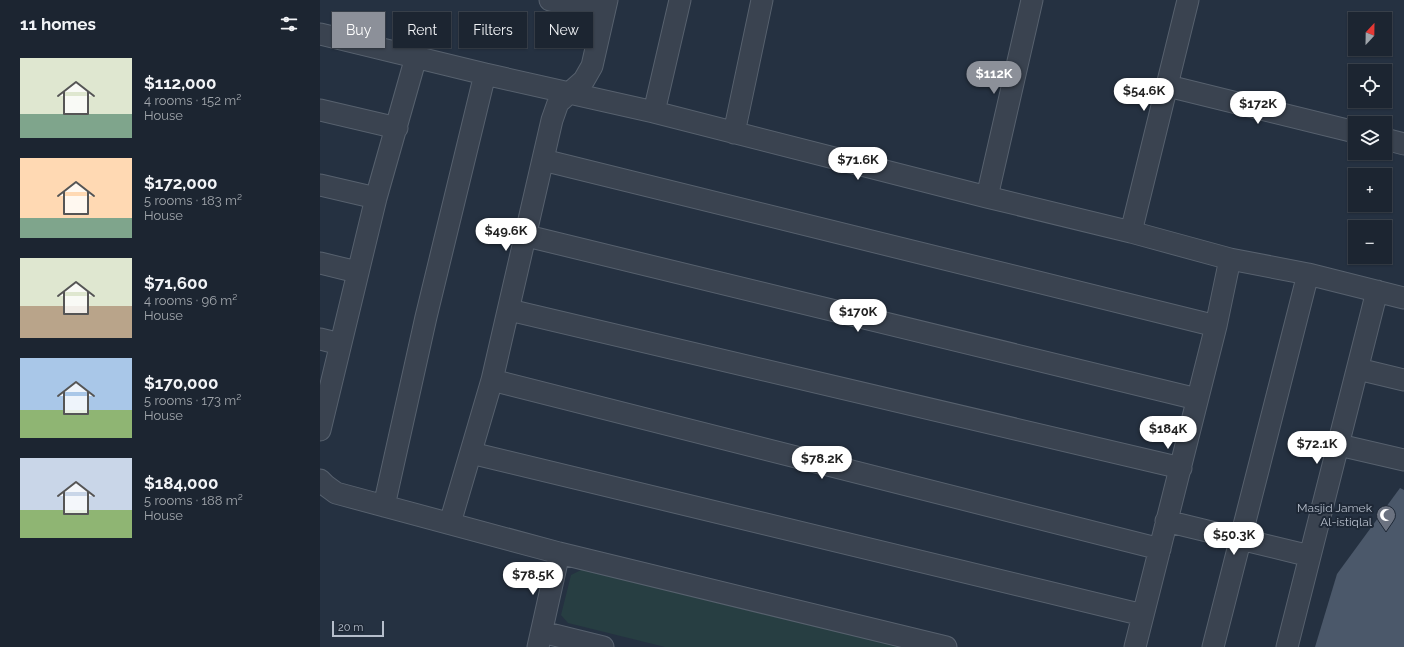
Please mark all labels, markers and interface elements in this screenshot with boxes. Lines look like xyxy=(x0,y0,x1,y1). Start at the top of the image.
chip: Buy xyxy=(332,12,385,48)
chip: Rent xyxy=(393,12,451,48)
chip: Filters xyxy=(459,12,527,48)
chip: New xyxy=(535,12,593,48)
north arrow xyxy=(1348,12,1392,56)
map controls xyxy=(1348,12,1392,264)
icon: filters xyxy=(278,13,300,35)
text: 11 homes xyxy=(20,14,96,34)
pin: $112K xyxy=(966,61,1022,95)
button: locate xyxy=(1348,64,1392,108)
text: $112K xyxy=(975,66,1013,81)
text: $112,000 xyxy=(144,73,216,93)
icon: home xyxy=(52,74,100,122)
pin: $54.6K xyxy=(1111,78,1177,112)
text: $54.6K xyxy=(1123,83,1165,98)
pin: $172K xyxy=(1230,91,1286,125)
text: 4 rooms · 152 m² xyxy=(144,93,241,108)
text: $172K xyxy=(1239,96,1277,111)
text: House xyxy=(144,108,183,123)
button: layers xyxy=(1348,116,1392,160)
pin: $71.6K xyxy=(825,147,891,181)
text: $71.6K xyxy=(837,152,879,167)
button: + xyxy=(1348,168,1392,212)
text: $172,000 xyxy=(144,173,218,193)
icon: home xyxy=(52,174,100,222)
text: 5 rooms · 183 m² xyxy=(144,193,242,208)
text: House xyxy=(144,208,183,223)
pin: $49.6K xyxy=(473,218,539,252)
button: − xyxy=(1348,220,1392,264)
text: $49.6K xyxy=(485,223,527,238)
text: $71,600 xyxy=(144,273,208,293)
icon: home xyxy=(52,274,100,322)
text: 4 rooms · 96 m² xyxy=(144,293,237,308)
pin: $170K xyxy=(830,299,886,333)
text: $170K xyxy=(839,304,877,319)
text: House xyxy=(144,308,183,323)
text: $170,000 xyxy=(144,373,218,393)
icon: home xyxy=(52,374,100,422)
text: 5 rooms · 173 m² xyxy=(144,393,241,408)
text: House xyxy=(144,408,183,423)
pin: $184K xyxy=(1140,416,1196,450)
text: $184K xyxy=(1149,421,1187,436)
pin: $72.1K xyxy=(1284,431,1350,465)
text: $72.1K xyxy=(1297,436,1337,451)
pin: $78.2K xyxy=(789,446,855,480)
text: $78.2K xyxy=(801,451,843,466)
text: $184,000 xyxy=(144,473,218,493)
icon: home xyxy=(52,474,100,522)
text: 5 rooms · 188 m² xyxy=(144,493,243,508)
place label: Masjid Jamek Al-istiqlal xyxy=(1297,501,1373,529)
mosque icon: Masjid Jamek Al-istiqlal xyxy=(1375,504,1397,532)
text: House xyxy=(144,508,183,523)
pin: $50.3K xyxy=(1201,522,1267,556)
text: $50.3K xyxy=(1213,527,1255,542)
pin: $78.5K xyxy=(500,562,566,596)
text: $78.5K xyxy=(512,567,554,582)
scale bar xyxy=(332,619,384,638)
text: 20 m xyxy=(338,621,363,634)

